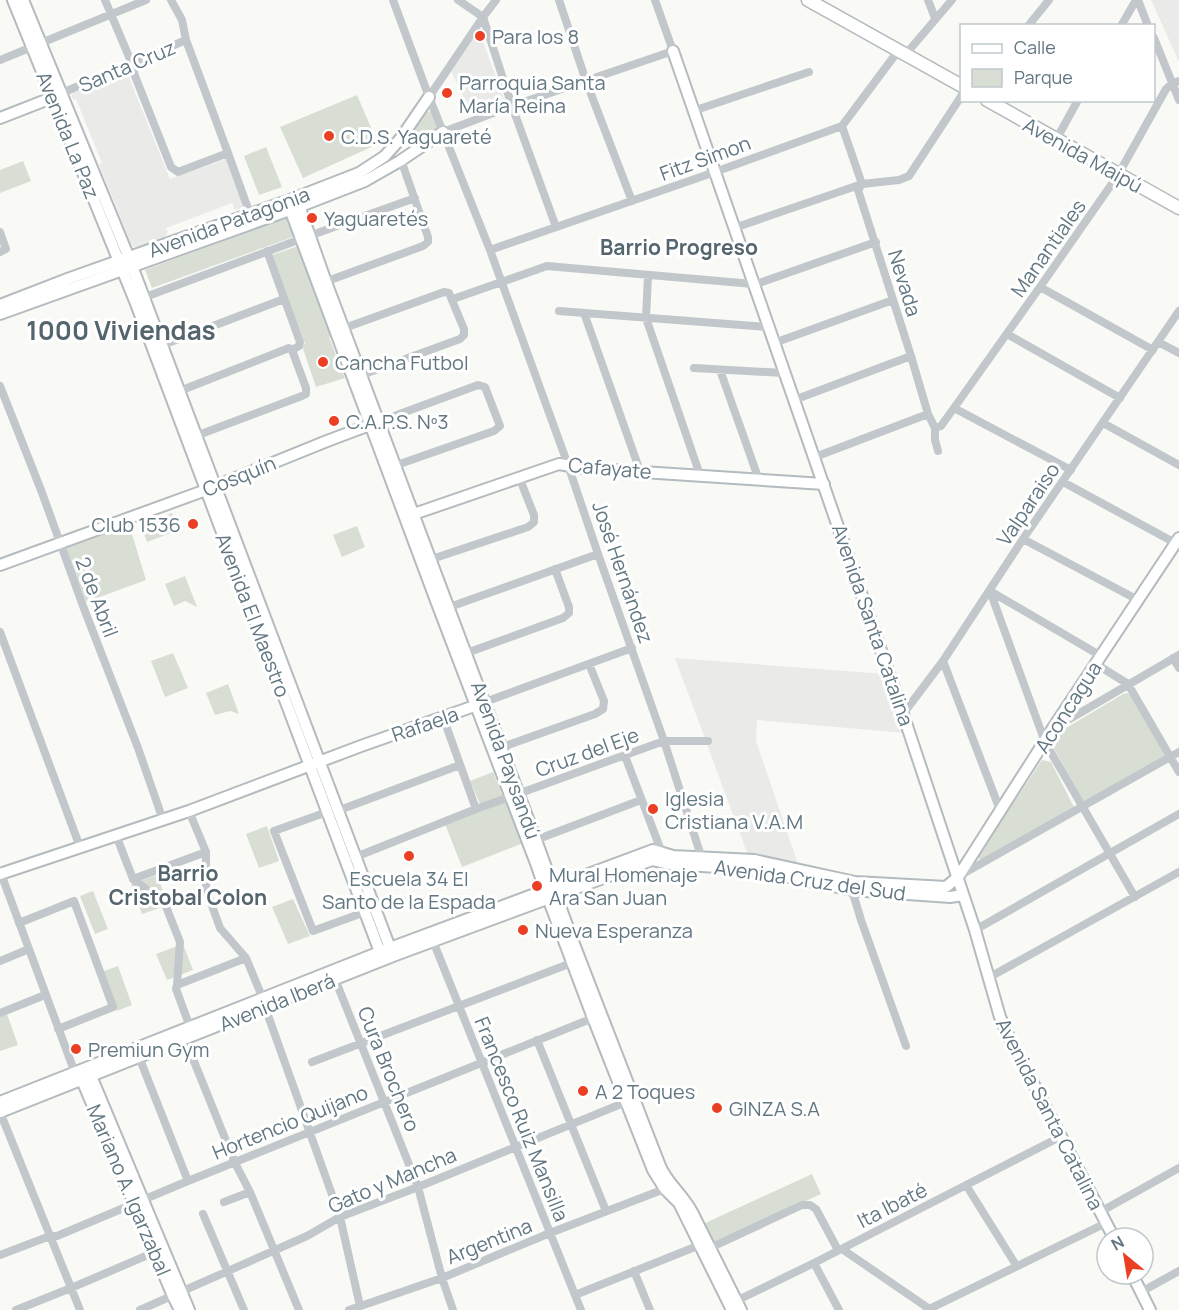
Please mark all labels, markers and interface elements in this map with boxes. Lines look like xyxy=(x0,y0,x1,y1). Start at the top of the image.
place label: Para los 8 xyxy=(492,23,579,50)
legend xyxy=(960,24,1155,102)
marker: Para los 8 xyxy=(473,29,487,43)
street label: Santa Cruz xyxy=(75,34,179,98)
text: Calle xyxy=(1014,35,1056,59)
text: Parque xyxy=(1014,65,1073,89)
street label: Avenida La Paz xyxy=(30,67,106,203)
place label: Parroquia Santa María Reina xyxy=(459,69,606,119)
marker: Parroquia Santa María Reina xyxy=(440,86,454,100)
street label: Avenida Maipú xyxy=(1018,111,1148,199)
place label: C.D.S. Yaguareté xyxy=(341,123,492,150)
marker: C.D.S. Yaguareté xyxy=(322,129,336,143)
street label: Fitz Simon xyxy=(656,129,754,187)
street label: Avenida Patagonia xyxy=(145,180,313,264)
street label: Manantiales xyxy=(1004,194,1092,302)
place label: Yaguaretés xyxy=(324,205,428,232)
marker: Yaguaretés xyxy=(305,211,319,225)
district label: Barrio Progreso xyxy=(600,233,758,261)
street label: Nevada xyxy=(882,246,928,320)
district label: 1000 Viviendas xyxy=(26,312,216,348)
place label: Cancha Futbol xyxy=(335,349,469,376)
marker: Cancha Futbol xyxy=(316,355,330,369)
place label: C.A.P.S. Nº3 xyxy=(346,408,449,435)
marker: C.A.P.S. Nº3 xyxy=(327,414,341,428)
street label: Cosquín xyxy=(198,449,280,503)
street label: Cafayate xyxy=(567,451,653,485)
street label: Valparaiso xyxy=(990,457,1066,551)
street label: José Hernández xyxy=(586,497,660,647)
place label: Club 1536 xyxy=(91,511,181,538)
marker: Club 1536 xyxy=(186,517,200,531)
street label: Avenida Santa Catalina xyxy=(826,520,920,730)
street label: Avenida El Maestro xyxy=(209,529,297,701)
street label: 2 de Abril xyxy=(69,553,125,641)
street label: Aconcagua xyxy=(1028,656,1108,758)
street label: Avenida Paysandú xyxy=(465,677,547,843)
street label: Rafaela xyxy=(388,700,462,748)
street label: Cruz del Eje xyxy=(531,721,643,783)
place label: Iglesia Cristiana V.A.M xyxy=(665,785,803,835)
marker: Iglesia Cristiana V.A.M xyxy=(646,802,660,816)
marker: Escuela 34 El Santo de la Espada xyxy=(402,849,416,863)
street label: Avenida Cruz del Sud xyxy=(713,853,907,907)
district label: Barrio Cristobal Colon xyxy=(109,859,267,911)
place label: Mural Homenaje Ara San Juan xyxy=(549,861,698,911)
place label: Escuela 34 El Santo de la Espada xyxy=(322,865,496,915)
marker: Mural Homenaje Ara San Juan xyxy=(530,879,544,893)
place label: Nueva Esperanza xyxy=(535,917,693,944)
marker: Nueva Esperanza xyxy=(516,923,530,937)
street label: Avenida Iberá xyxy=(215,967,339,1037)
street label: Cura Brochero xyxy=(352,1002,426,1136)
street label: Francesco Ruiz Mansilla xyxy=(469,1013,575,1225)
street label: Avenida Santa Catalina xyxy=(990,1013,1110,1215)
place label: Premiun Gym xyxy=(88,1036,209,1063)
marker: Premiun Gym xyxy=(69,1042,83,1056)
street label: Hortencio Quijano xyxy=(208,1078,372,1166)
place label: A 2 Toques xyxy=(595,1078,695,1105)
marker: A 2 Toques xyxy=(576,1084,590,1098)
place label: GINZA S.A xyxy=(729,1095,820,1122)
street label: Mariano A. Igarzabal xyxy=(81,1100,177,1280)
marker: GINZA S.A xyxy=(710,1101,724,1115)
street label: Gato y Mancha xyxy=(324,1141,460,1219)
street label: Ita Ibaté xyxy=(852,1176,932,1234)
street label: Argentina xyxy=(442,1212,536,1270)
north arrow xyxy=(1095,1226,1155,1286)
text: N xyxy=(1107,1231,1128,1255)

